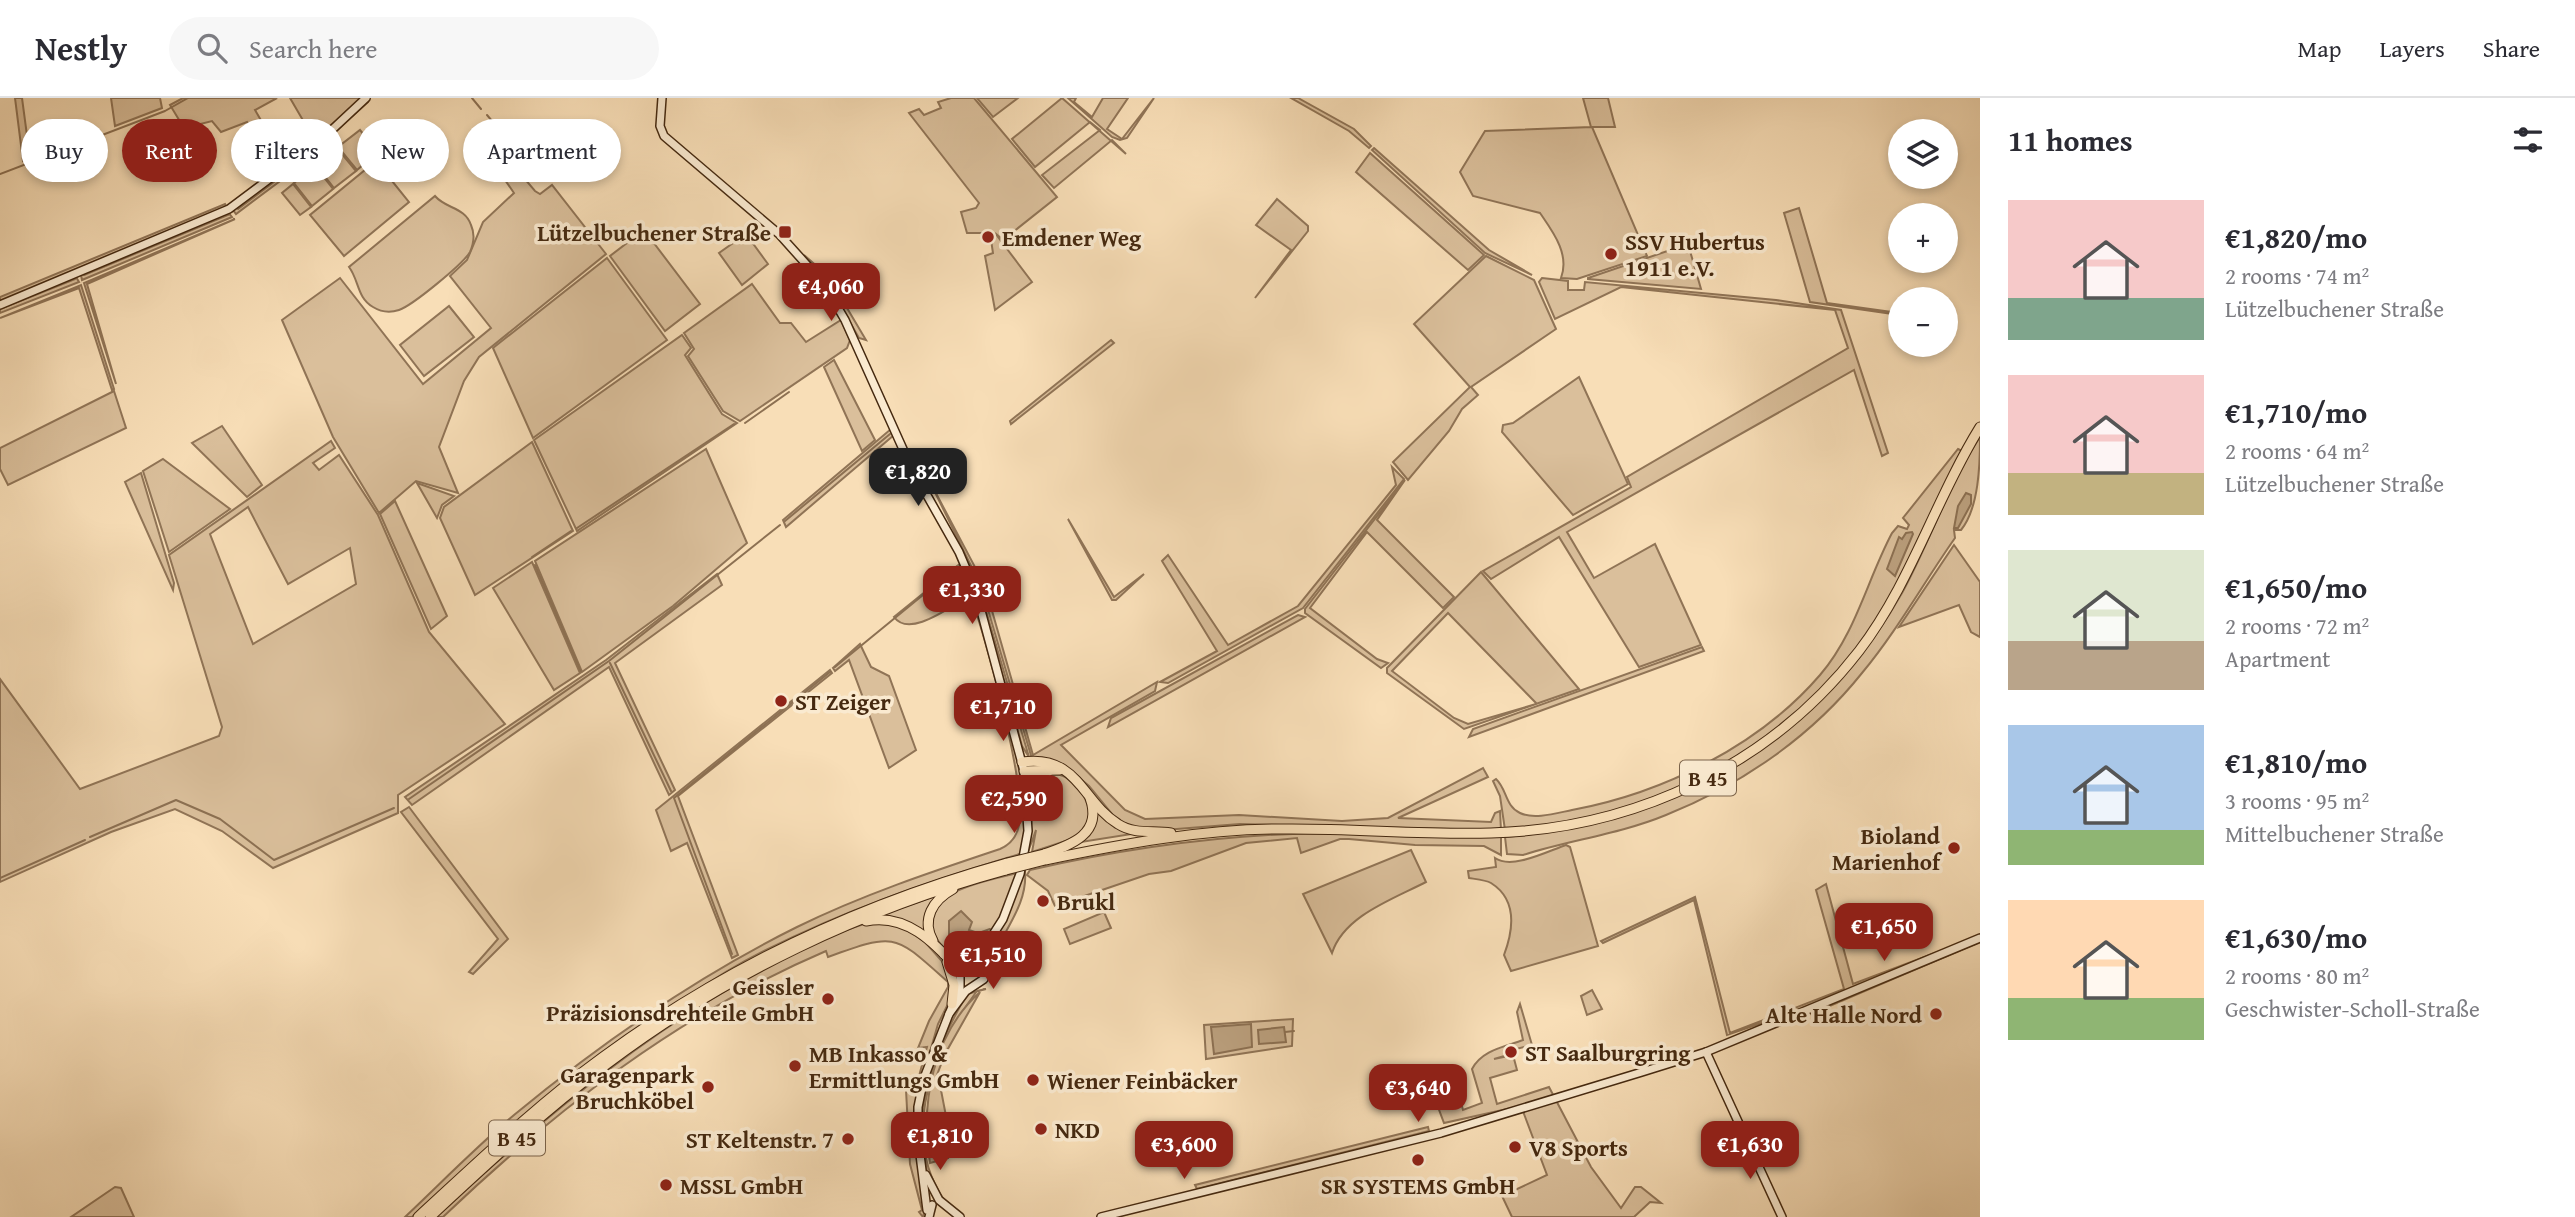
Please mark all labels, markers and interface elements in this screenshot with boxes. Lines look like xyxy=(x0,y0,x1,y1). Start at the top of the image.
search box xyxy=(169,17,659,80)
text: Nestly xyxy=(35,24,127,72)
icon: search xyxy=(193,29,231,67)
text: Search here xyxy=(249,29,377,68)
text: Map xyxy=(2298,31,2341,66)
text: Layers xyxy=(2379,31,2445,66)
text: Share xyxy=(2483,31,2540,66)
text: 11 homes xyxy=(2008,118,2133,162)
chip: Buy xyxy=(21,119,108,182)
chip: Rent xyxy=(122,119,217,182)
chip: Filters xyxy=(231,119,343,182)
chip: New xyxy=(357,119,449,182)
chip: Apartment xyxy=(463,119,621,182)
map controls xyxy=(1888,119,1958,357)
button: layers xyxy=(1888,119,1958,189)
icon: filters xyxy=(2509,121,2547,159)
button: + xyxy=(1888,203,1958,273)
text: €1,820/mo xyxy=(2225,215,2367,259)
place label: Lützelbuchener Straße xyxy=(537,216,771,249)
place label: Emdener Weg xyxy=(1002,221,1142,254)
marker: Lützelbuchener Straße xyxy=(777,224,793,240)
place label: SSV Hubertus 1911 e.V. xyxy=(1625,225,1765,284)
icon: home xyxy=(2064,228,2148,312)
marker: Emdener Weg xyxy=(980,229,996,245)
marker: SSV Hubertus 1911 e.V. xyxy=(1603,246,1619,262)
text: 2 rooms · 74 m² xyxy=(2225,259,2369,292)
pin: €4,060 xyxy=(774,264,888,323)
text: €4,060 xyxy=(798,269,864,302)
button: − xyxy=(1888,287,1958,357)
text: Lützelbuchener Straße xyxy=(2225,292,2444,325)
text: €1,710/mo xyxy=(2225,390,2367,434)
icon: home xyxy=(2064,403,2148,487)
text: 2 rooms · 64 m² xyxy=(2225,434,2369,467)
pin: €1,820 xyxy=(861,448,975,508)
text: €1,820 xyxy=(885,454,951,487)
text: Lützelbuchener Straße xyxy=(2225,467,2444,500)
text: €1,650/mo xyxy=(2225,565,2367,609)
pin: €1,330 xyxy=(915,566,1029,626)
text: €1,330 xyxy=(939,572,1005,605)
icon: home xyxy=(2064,578,2148,662)
text: 2 rooms · 72 m² xyxy=(2225,609,2369,642)
text: Apartment xyxy=(2225,642,2330,675)
pin: €1,710 xyxy=(946,684,1060,743)
place label: ST Zeiger xyxy=(795,685,891,718)
text: €1,710 xyxy=(970,689,1036,722)
marker: ST Zeiger xyxy=(773,693,789,709)
text: €1,810/mo xyxy=(2225,740,2367,784)
icon: home xyxy=(2064,753,2148,837)
road number: B 45 xyxy=(1680,760,1736,796)
pin: €2,590 xyxy=(957,776,1071,835)
text: €2,590 xyxy=(981,781,1047,814)
text: 3 rooms · 95 m² xyxy=(2225,784,2369,817)
text: Mittelbuchener Straße xyxy=(2225,817,2444,850)
place label: Bioland Marienhof xyxy=(1832,819,1943,878)
marker: Bioland Marienhof xyxy=(1946,840,1962,856)
place label: Brukl xyxy=(1057,885,1115,918)
marker: Brukl xyxy=(1035,893,1051,909)
pin: €1,650 xyxy=(1827,904,1941,963)
text: €1,650 xyxy=(1851,909,1917,942)
text: €1,630/mo xyxy=(2225,915,2367,959)
icon: home xyxy=(2064,928,2148,1012)
pin: €1,510 xyxy=(936,932,1050,991)
text: €1,510 xyxy=(960,937,1026,970)
text: 2 rooms · 80 m² xyxy=(2225,959,2369,992)
place label: Geissler Präzisionsdrehteile GmbH xyxy=(546,970,814,1029)
marker: Geissler Präzisionsdrehteile GmbH xyxy=(820,991,836,1007)
text: Geschwister-Scholl-Straße xyxy=(2225,992,2480,1025)
place label: Alte Halle Nord xyxy=(1766,998,1923,1031)
marker: Alte Halle Nord xyxy=(1928,1006,1944,1022)
place label: ST Saalburgring xyxy=(1525,1036,1691,1069)
place label: MB Inkasso & Ermittlungs GmbH xyxy=(809,1037,999,1096)
marker: ST Saalburgring xyxy=(1503,1044,1519,1060)
place label: Garagenpark Bruchköbel xyxy=(561,1058,695,1117)
marker: MB Inkasso & Ermittlungs GmbH xyxy=(787,1058,803,1074)
place label: Wiener Feinbäcker xyxy=(1047,1064,1238,1097)
pin: €3,640 xyxy=(1361,1065,1475,1124)
text: €3,640 xyxy=(1385,1070,1451,1103)
marker: Wiener Feinbäcker xyxy=(1025,1072,1041,1088)
marker: Garagenpark Bruchköbel xyxy=(700,1079,716,1095)
pin: €1,810 xyxy=(883,1112,997,1172)
place label: NKD xyxy=(1055,1113,1100,1146)
text: €1,810 xyxy=(907,1118,973,1151)
road number: B 45 xyxy=(489,1121,545,1156)
marker: NKD xyxy=(1033,1121,1049,1137)
pin: €3,600 xyxy=(1127,1122,1241,1181)
pin: €1,630 xyxy=(1693,1122,1807,1181)
place label: ST Keltenstr. 7 xyxy=(686,1123,834,1156)
text: €3,600 xyxy=(1151,1127,1217,1160)
text: €1,630 xyxy=(1717,1127,1783,1160)
marker: ST Keltenstr. 7 xyxy=(840,1131,856,1147)
place label: V8 Sports xyxy=(1529,1131,1628,1164)
marker: V8 Sports xyxy=(1507,1139,1523,1155)
marker: SR SYSTEMS GmbH xyxy=(1410,1152,1426,1168)
place label: MSSL GmbH xyxy=(680,1169,803,1202)
place label: SR SYSTEMS GmbH xyxy=(1321,1169,1515,1202)
marker: MSSL GmbH xyxy=(658,1177,674,1193)

